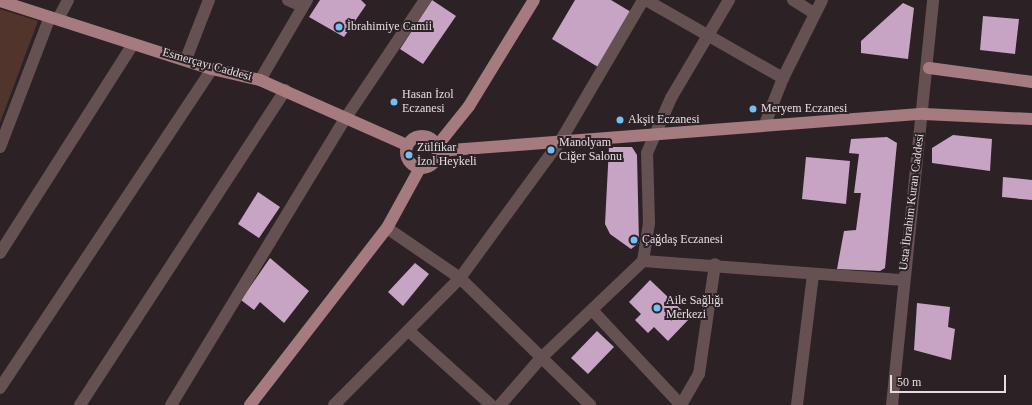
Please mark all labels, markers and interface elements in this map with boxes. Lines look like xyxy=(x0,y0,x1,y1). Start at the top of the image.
place label: İbrahimiye Camii xyxy=(347,20,432,34)
marker: İbrahimiye Camii xyxy=(334,22,344,32)
street label: Esmerçayı Caddesi xyxy=(161,45,253,85)
place label: Hasan İzol Eczanesi xyxy=(402,88,454,116)
marker: Hasan İzol Eczanesi xyxy=(389,97,399,107)
place label: Meryem Eczanesi xyxy=(761,102,847,116)
marker: Meryem Eczanesi xyxy=(748,104,758,114)
place label: Akşit Eczanesi xyxy=(628,113,700,127)
marker: Akşit Eczanesi xyxy=(615,115,625,125)
street label: Usta İbrahim Kuran Caddesi xyxy=(896,133,928,271)
place label: Manolyam Ciğer Salonu xyxy=(559,136,622,164)
place label: Zülfikar İzol Heykeli xyxy=(417,141,477,169)
marker: Manolyam Ciğer Salonu xyxy=(546,145,556,155)
marker: Zülfikar İzol Heykeli xyxy=(404,150,414,160)
place label: Çağdaş Eczanesi xyxy=(642,233,723,247)
marker: Çağdaş Eczanesi xyxy=(629,235,639,245)
place label: Aile Sağlığı Merkezi xyxy=(666,294,724,322)
marker: Aile Sağlığı Merkezi xyxy=(651,302,663,314)
scale bar xyxy=(892,367,1008,393)
text: 50 m xyxy=(897,375,921,389)

